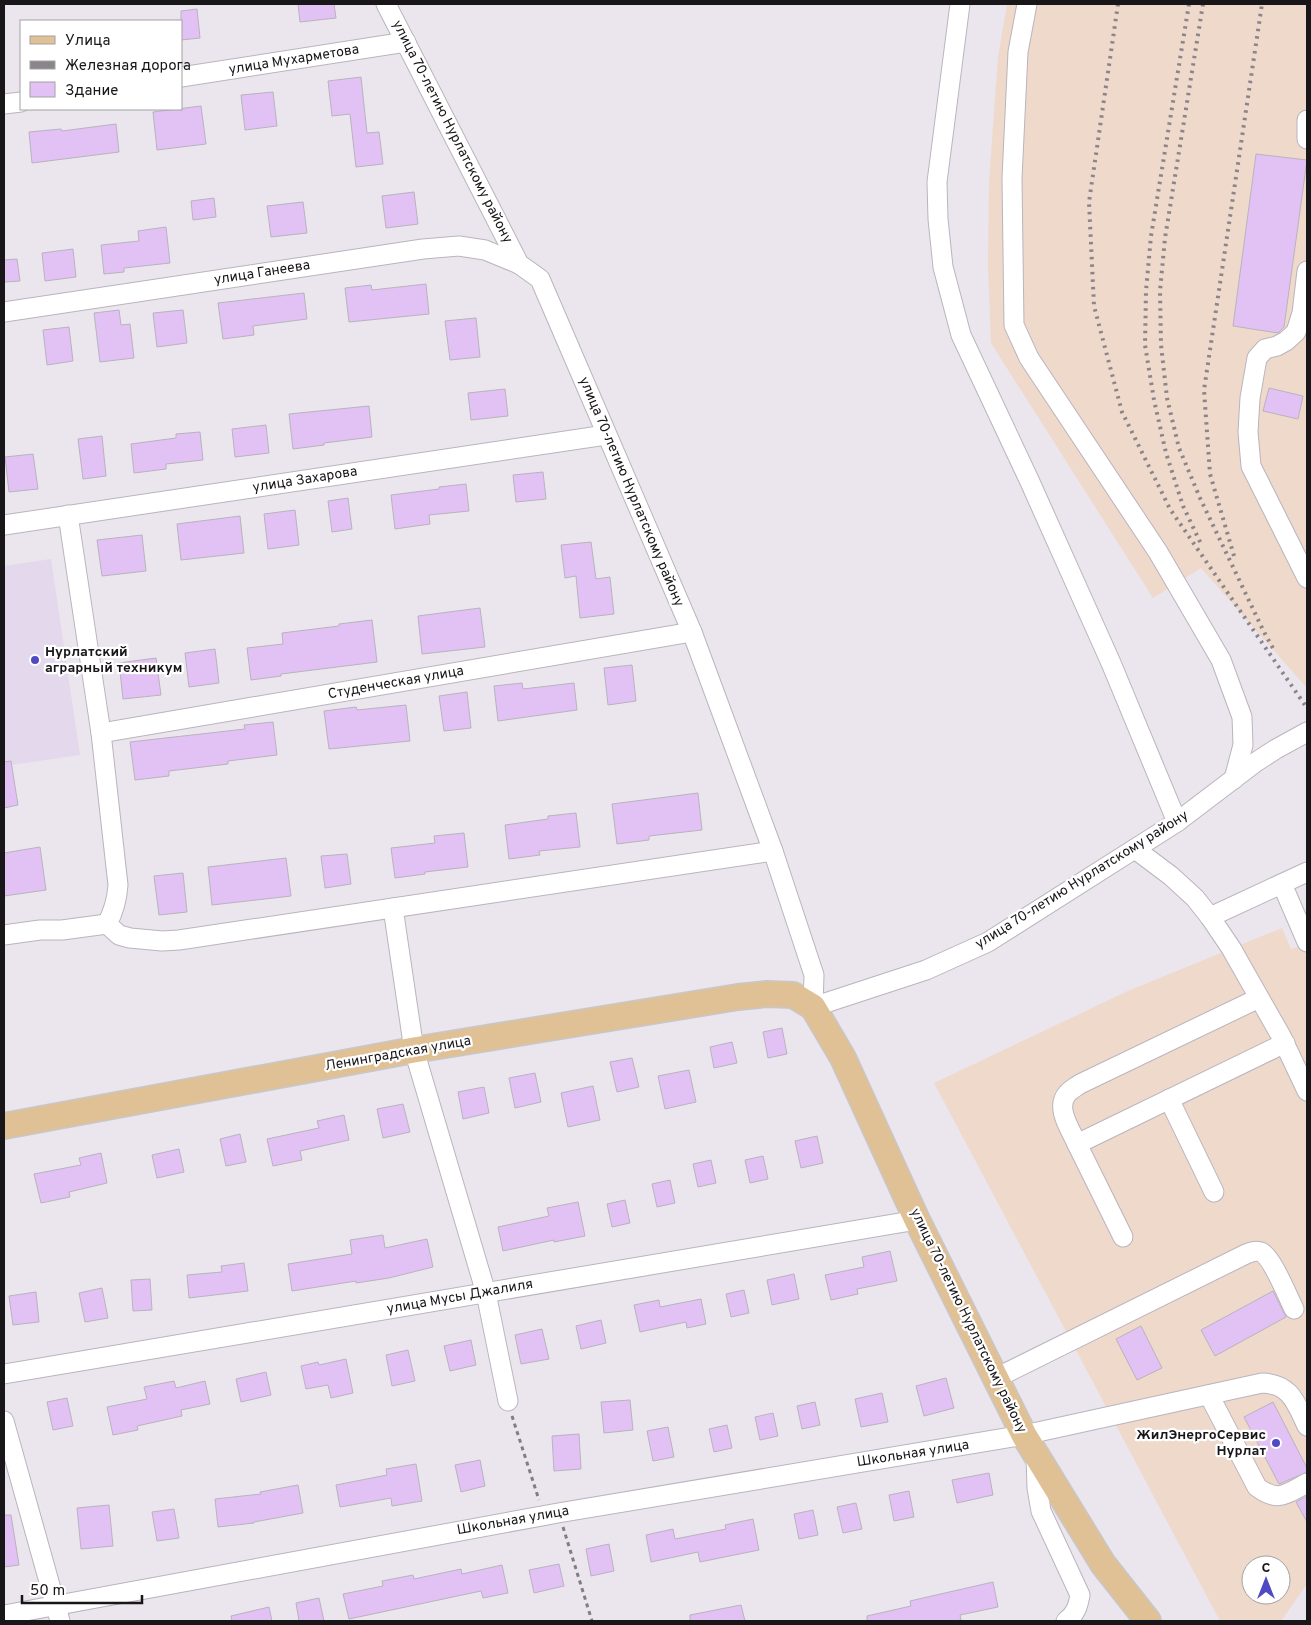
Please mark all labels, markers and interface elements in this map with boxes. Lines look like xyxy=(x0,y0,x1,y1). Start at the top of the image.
street label: улица 70-летию Нурлатскому району xyxy=(388,18,516,246)
legend xyxy=(20,20,182,110)
text: Улица xyxy=(65,32,110,51)
street label: улица Мухарметова xyxy=(228,41,360,79)
text: Железная дорога xyxy=(65,57,191,76)
text: Здание xyxy=(65,82,118,101)
street label: улица Ганеева xyxy=(213,257,311,289)
street label: улица 70-летию Нурлатскому району xyxy=(575,375,687,609)
street label: улица Захарова xyxy=(251,463,359,497)
place label: Нурлатский аграрный техникум xyxy=(45,644,182,677)
marker: Нурлатский аграрный техникум xyxy=(29,654,41,666)
street label: Студенческая улица xyxy=(327,663,465,703)
street label: улица 70-летию Нурлатскому району xyxy=(972,807,1192,953)
street label: Ленинградская улица xyxy=(324,1033,472,1075)
street label: улица 70-летию Нурлатскому району xyxy=(906,1206,1030,1436)
street label: улица Мусы Джалиля xyxy=(386,1276,534,1318)
place label: ЖилЭнергоСервис Нурлат xyxy=(1136,1427,1266,1460)
street label: Школьная улица xyxy=(856,1437,970,1471)
marker: ЖилЭнергоСервис Нурлат xyxy=(1270,1437,1282,1449)
street label: Школьная улица xyxy=(456,1503,570,1539)
north arrow xyxy=(1241,1555,1291,1605)
text: С xyxy=(1262,1560,1271,1577)
scale bar xyxy=(22,1572,142,1604)
text: 50 m xyxy=(30,1582,65,1601)

